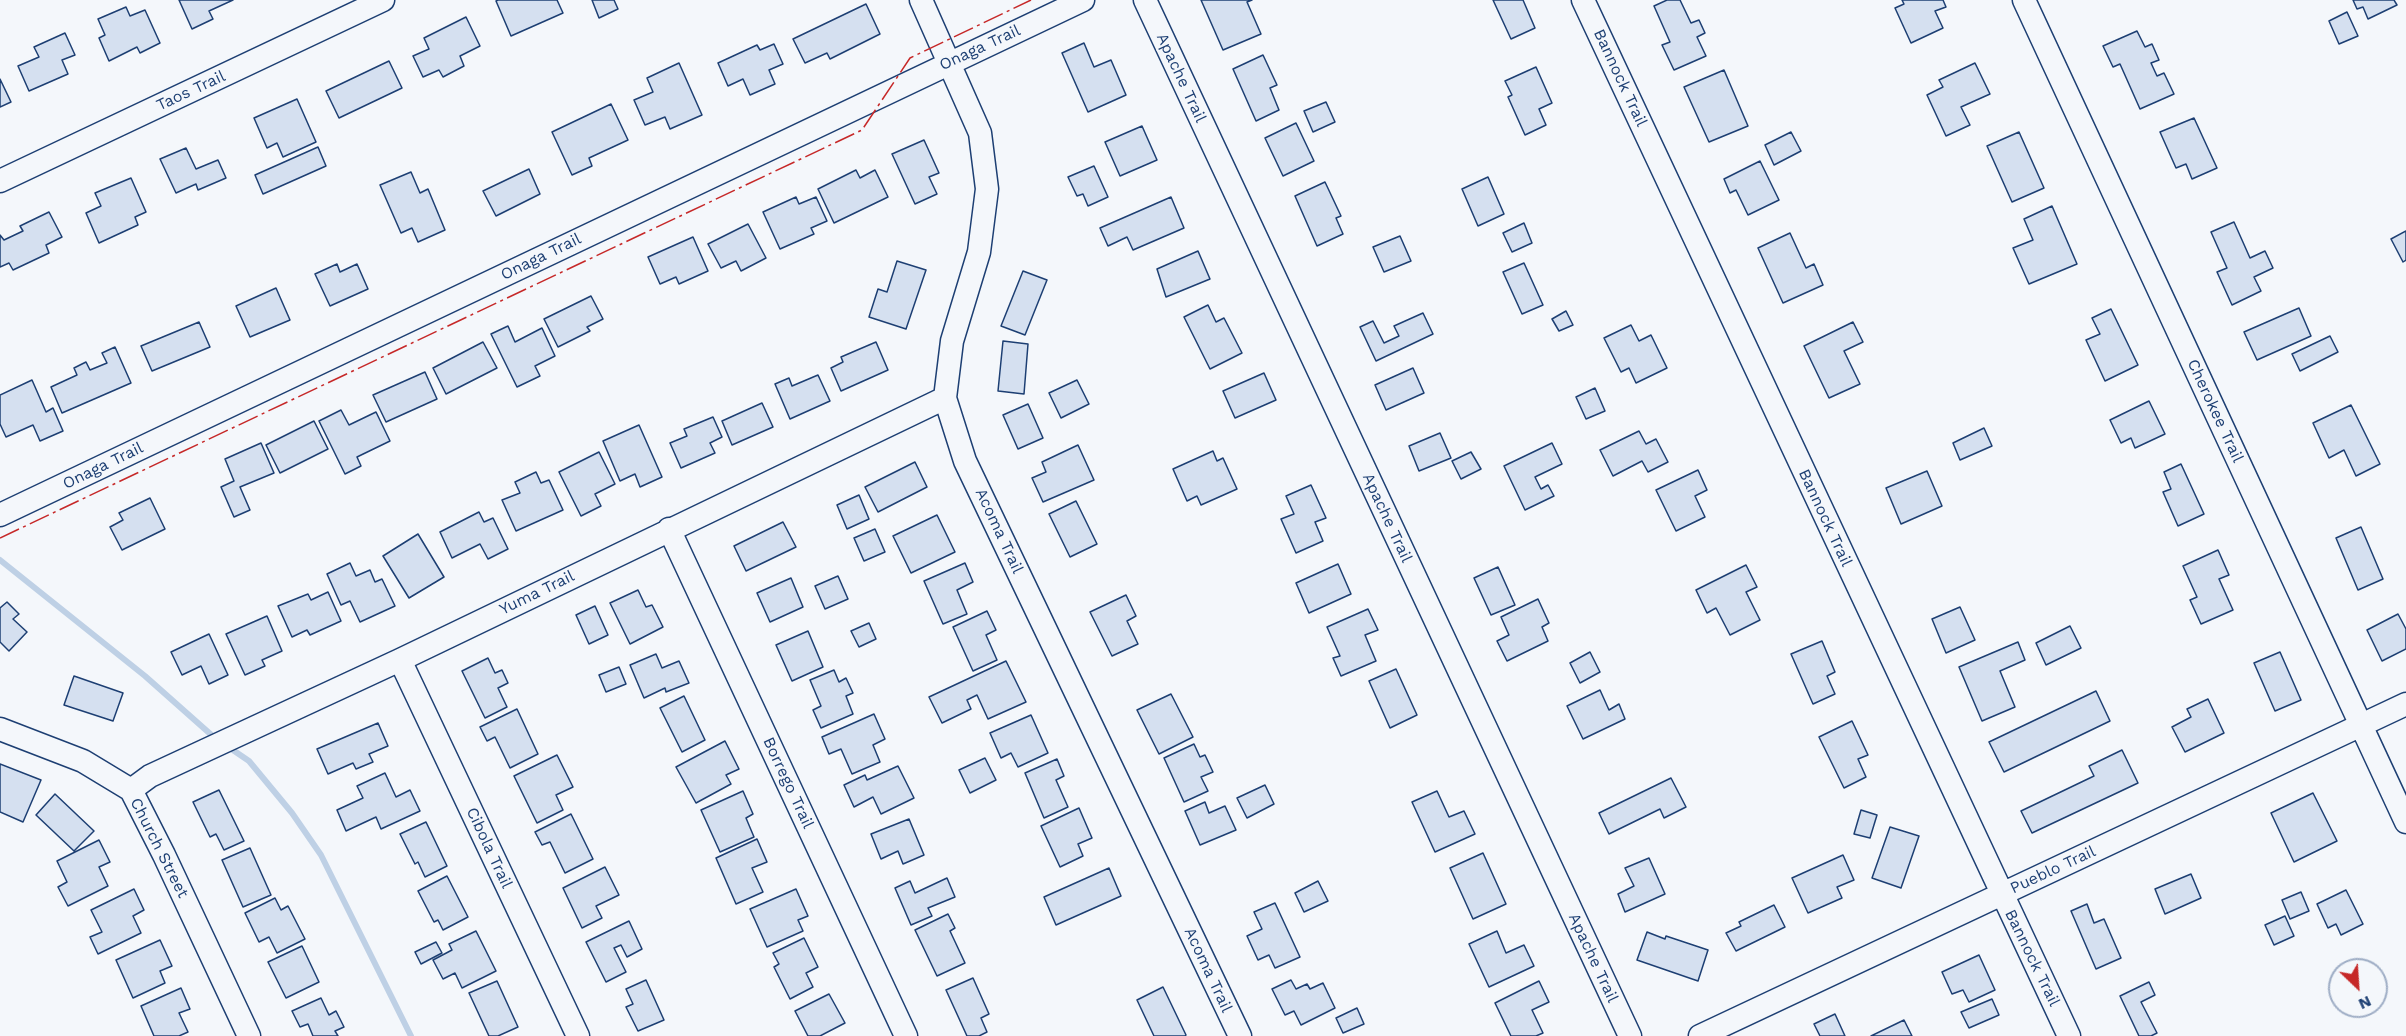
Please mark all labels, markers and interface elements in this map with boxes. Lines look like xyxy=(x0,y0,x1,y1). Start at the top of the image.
street label: Onaga Trail xyxy=(937,21,1023,75)
street label: Bannock Trail xyxy=(1589,26,1651,130)
street label: Apache Trail xyxy=(1152,30,1210,126)
street label: Taos Trail xyxy=(154,67,228,115)
street label: Onaga Trail xyxy=(498,229,584,285)
street label: Cherokee Trail xyxy=(2183,356,2247,466)
street label: Onaga Trail xyxy=(60,438,146,494)
street label: Bannock Trail xyxy=(1794,466,1856,570)
street label: Apache Trail xyxy=(1358,470,1416,566)
street label: Acoma Trail xyxy=(971,485,1027,577)
street label: Yuma Trail xyxy=(496,567,578,619)
street label: Borrego Trail xyxy=(758,734,818,832)
street label: Church Street xyxy=(126,795,192,901)
street label: Cibola Trail xyxy=(462,804,516,892)
street label: Pueblo Trail xyxy=(2007,842,2099,898)
street label: Bannock Trail xyxy=(2000,906,2064,1010)
street label: Apache Trail xyxy=(1564,910,1622,1006)
street label: Acoma Trail xyxy=(1180,924,1236,1016)
north arrow xyxy=(2328,958,2388,1018)
text: N xyxy=(2356,992,2374,1014)

